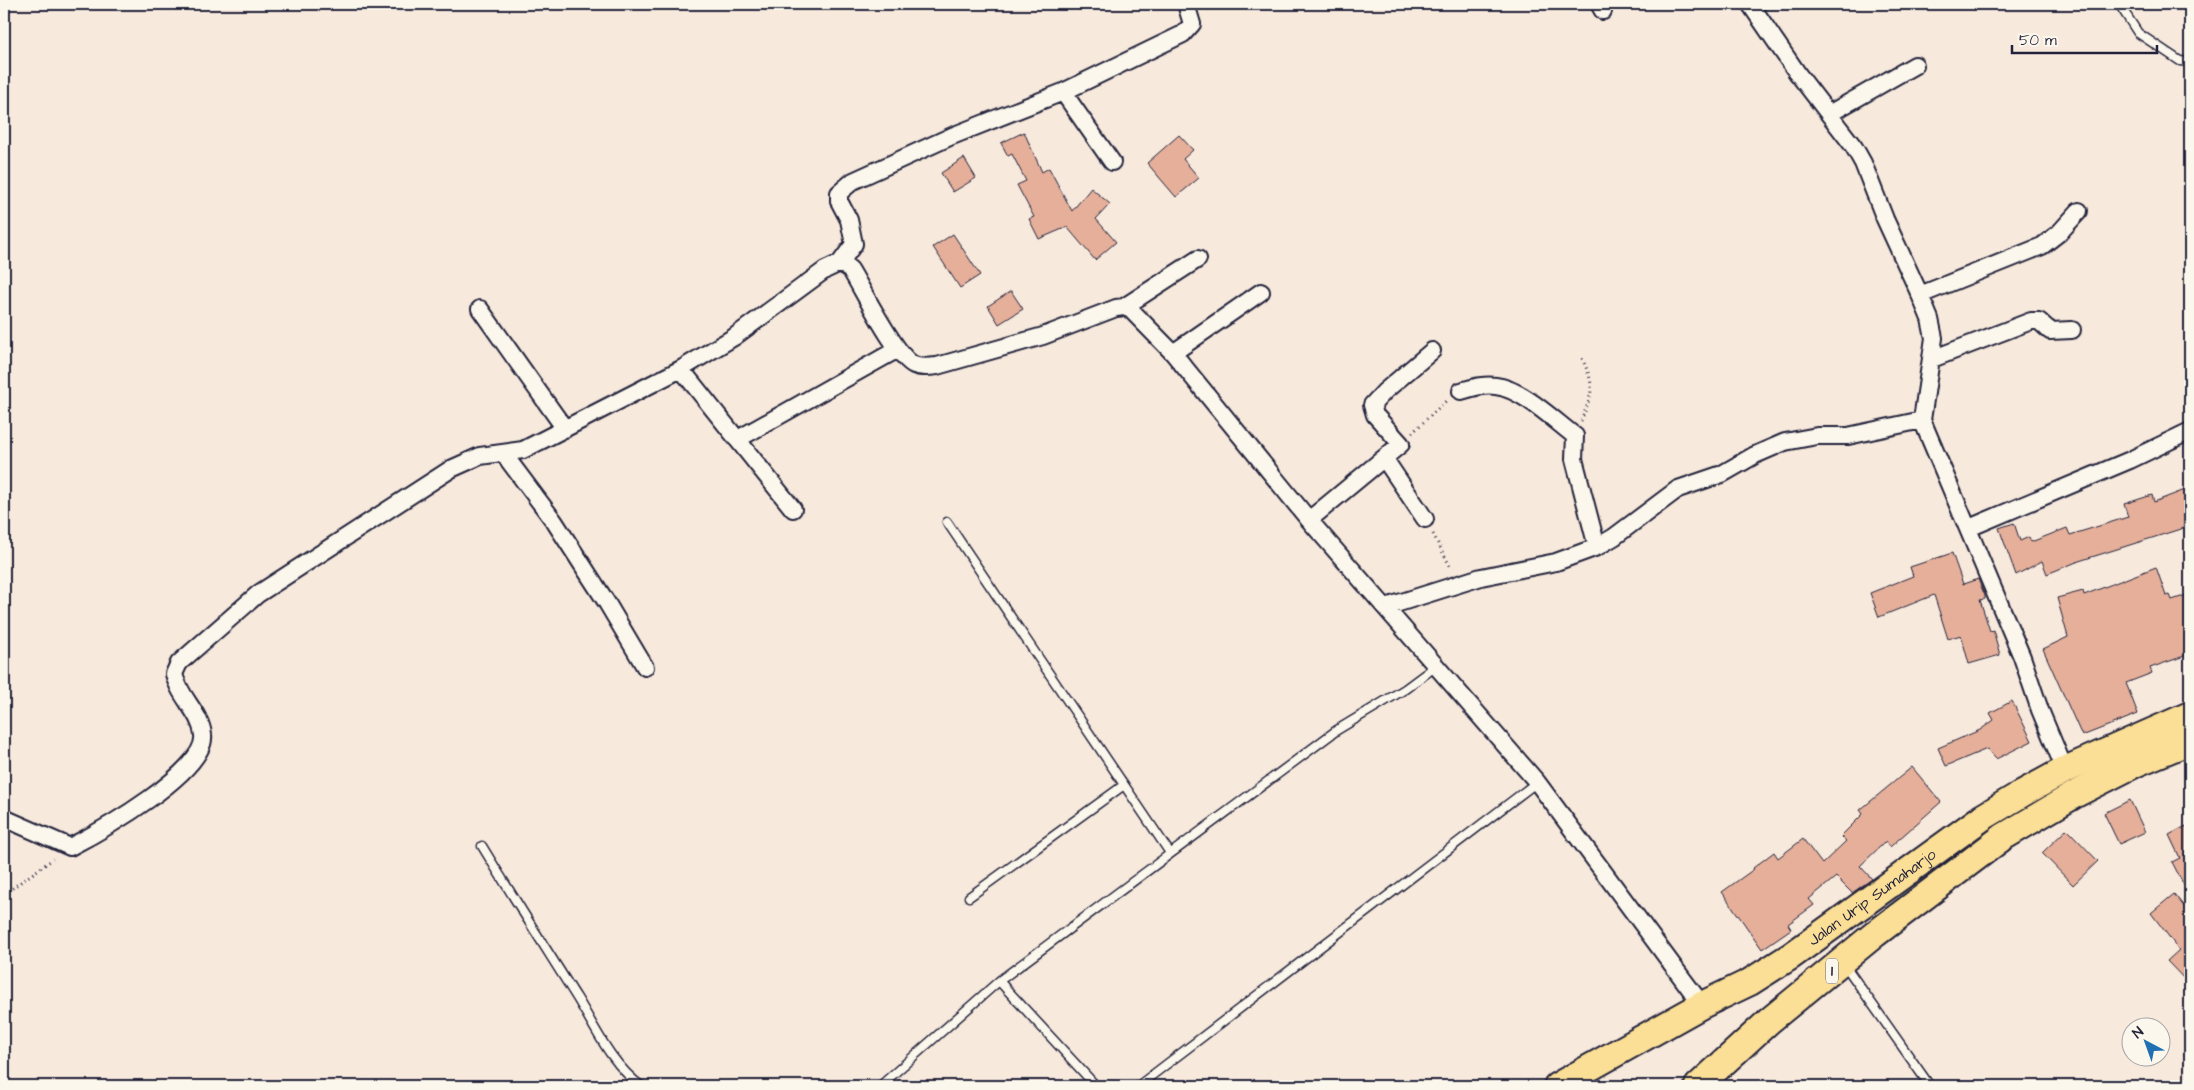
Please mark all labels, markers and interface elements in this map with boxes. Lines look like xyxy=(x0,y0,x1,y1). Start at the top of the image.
scale bar xyxy=(2012,22,2156,54)
text: 50 m xyxy=(2019,30,2057,51)
street label: Jalan Urip Sumaharjo xyxy=(1804,844,1941,951)
road number: 1 xyxy=(1826,958,1838,984)
north arrow xyxy=(2122,1018,2172,1068)
text: N xyxy=(2128,1022,2148,1043)

